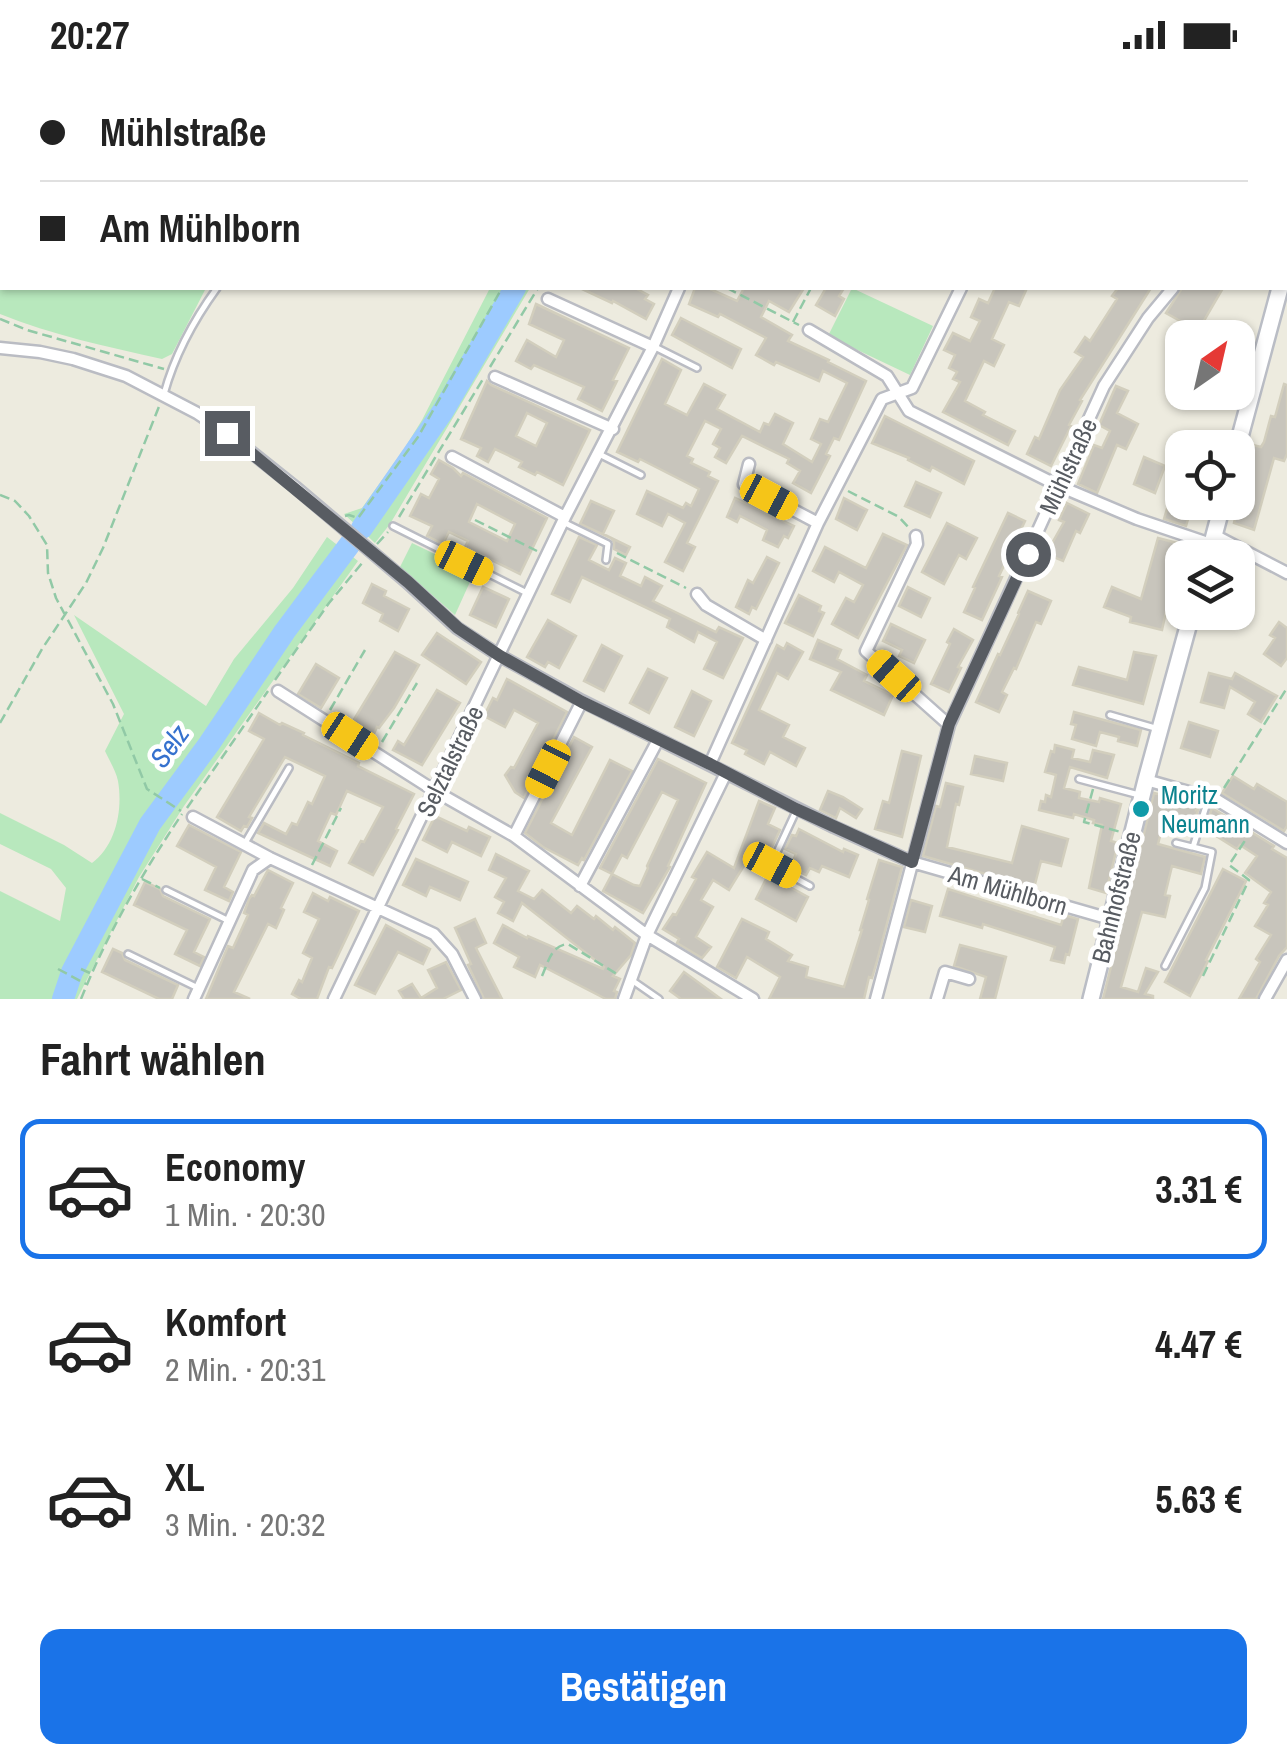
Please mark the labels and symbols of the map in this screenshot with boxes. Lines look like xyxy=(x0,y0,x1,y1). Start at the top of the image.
north arrow xyxy=(1165,320,1255,410)
route end xyxy=(205,411,250,456)
street label: Mühlstraße xyxy=(1031,412,1105,520)
car xyxy=(735,470,803,524)
route start xyxy=(1006,532,1051,577)
car xyxy=(430,536,498,590)
car xyxy=(862,645,926,707)
street label: Selztalstraße xyxy=(408,700,492,822)
car xyxy=(317,707,383,765)
water label: Selz xyxy=(140,716,198,775)
car xyxy=(521,735,575,803)
place label: Moritz Neumann xyxy=(1161,778,1250,841)
marker: Moritz Neumann xyxy=(1130,798,1152,820)
street label: Bahnhofstraße xyxy=(1083,828,1149,966)
car xyxy=(738,838,806,892)
street label: Am Mühlborn xyxy=(944,857,1071,923)

